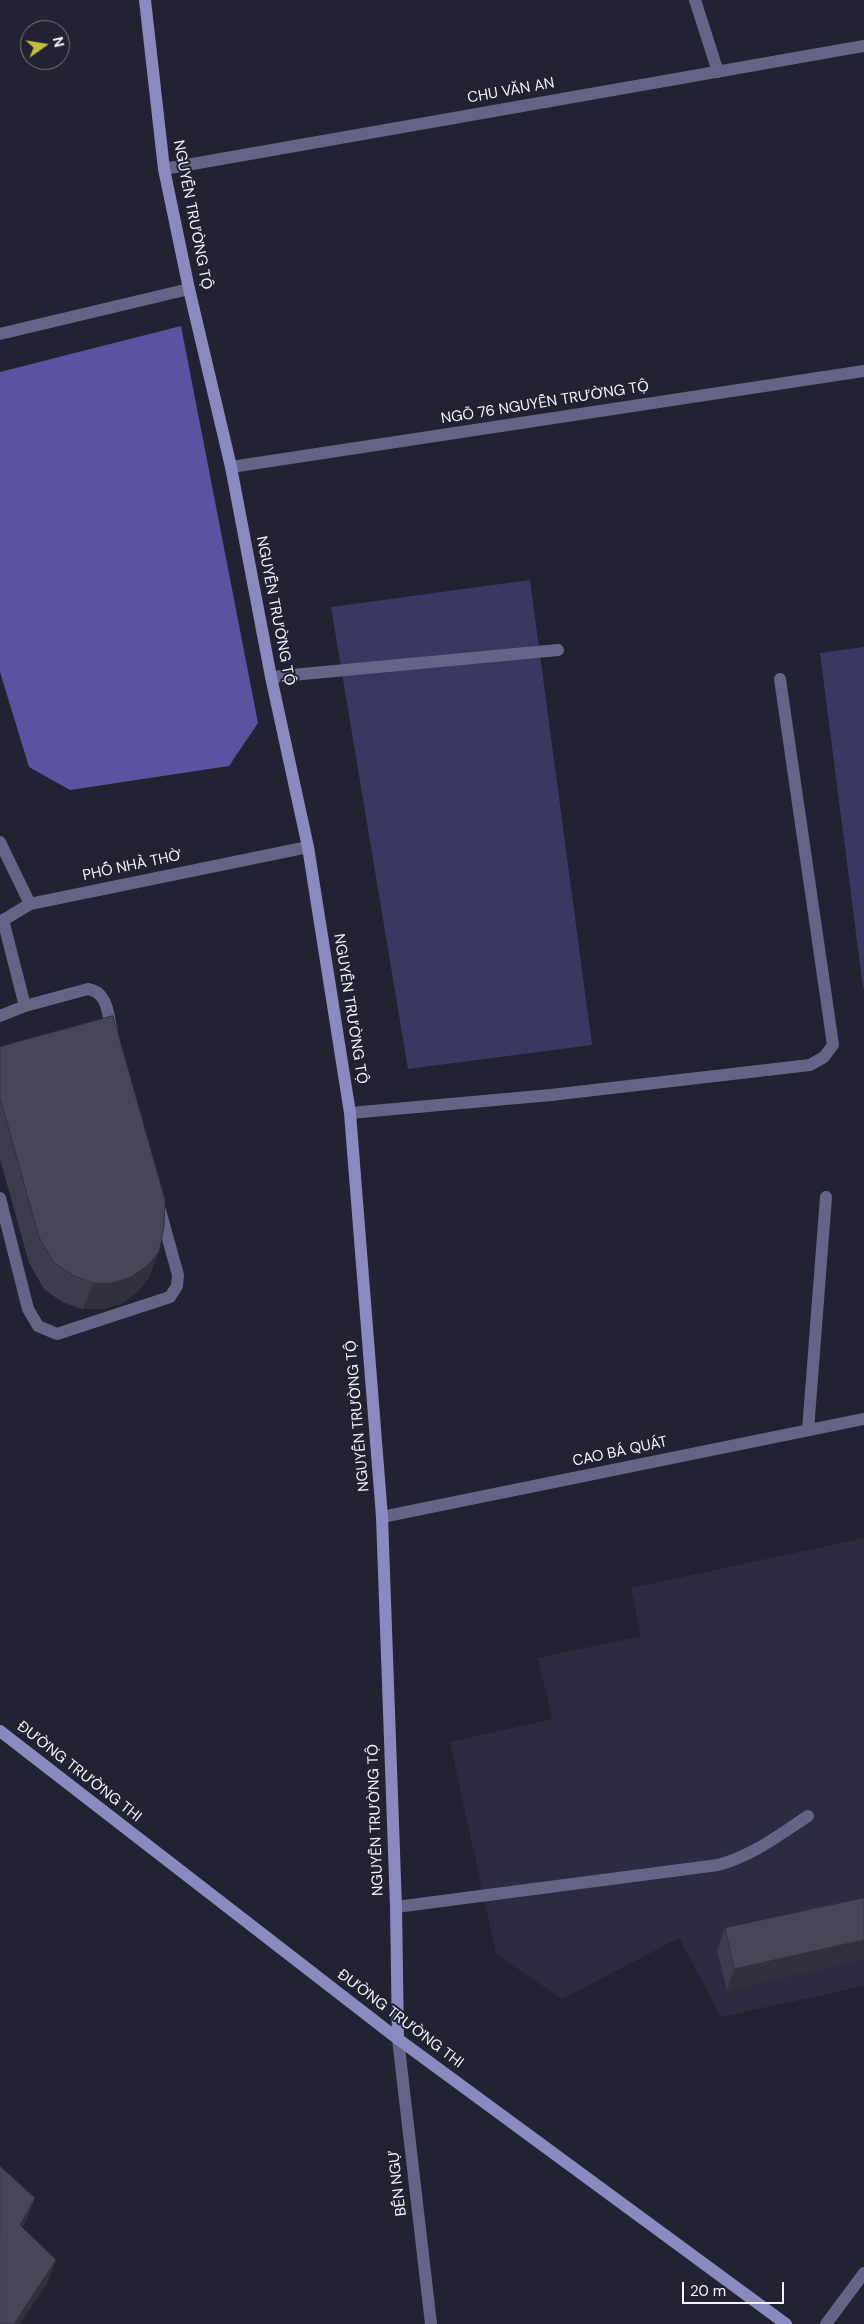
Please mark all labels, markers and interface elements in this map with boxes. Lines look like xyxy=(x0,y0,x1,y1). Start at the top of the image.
north arrow xyxy=(20,20,70,70)
text: N xyxy=(49,35,69,49)
street label: CHU VĂN AN xyxy=(466,74,556,108)
street label: NGUYỄN TRƯỜNG TỘ xyxy=(169,139,215,291)
street label: NGÕ 76 NGUYỄN TRƯỜNG TỘ xyxy=(440,378,650,428)
street label: NGUYỄN TRƯỜNG TỘ xyxy=(252,535,298,687)
street label: PHỐ NHÀ THỜ xyxy=(81,847,183,885)
street label: NGUYỄN TRƯỜNG TỘ xyxy=(329,933,371,1085)
street label: NGUYỄN TRƯỜNG TỘ xyxy=(342,1340,374,1492)
street label: CAO BÁ QUÁT xyxy=(571,1433,669,1471)
street label: ĐƯỜNG TRƯỜNG THI xyxy=(13,1718,145,1826)
street label: NGUYỄN TRƯỜNG TỘ xyxy=(364,1744,388,1896)
street label: ĐƯỜNG TRƯỜNG THI xyxy=(334,1966,466,2072)
street label: BẾN NGỰ xyxy=(385,2149,411,2217)
scale bar xyxy=(684,2272,786,2304)
text: 20 m xyxy=(690,2281,726,2301)

